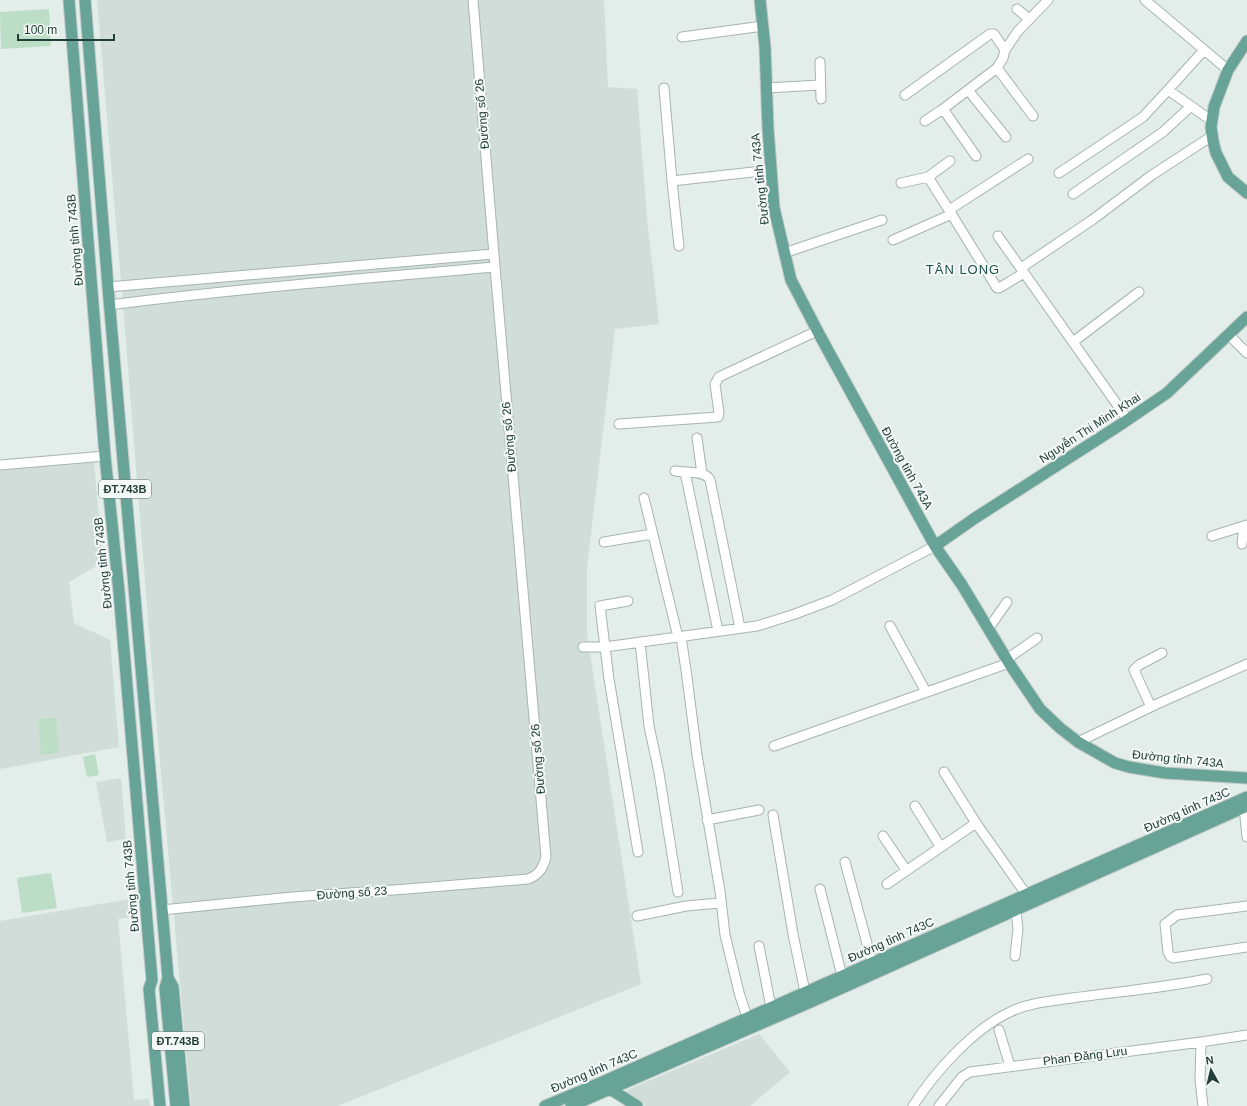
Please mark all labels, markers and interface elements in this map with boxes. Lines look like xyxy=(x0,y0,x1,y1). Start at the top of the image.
scale bar xyxy=(18,16,114,42)
text: 100 m xyxy=(24,23,57,37)
street label: Đường số 26 xyxy=(472,78,492,150)
street label: Đường tỉnh 743A xyxy=(748,133,772,225)
street label: Đường tỉnh 743B xyxy=(64,194,86,286)
district label: TÂN LONG xyxy=(926,262,1000,277)
street label: Nguyễn Thị Minh Khai xyxy=(1036,389,1143,466)
street label: Đường số 26 xyxy=(499,401,519,473)
street label: Đường tỉnh 743A xyxy=(879,424,935,512)
road number: ĐT.743B xyxy=(99,480,151,498)
street label: Đường tỉnh 743B xyxy=(91,517,115,609)
street label: Đường số 26 xyxy=(528,723,548,795)
street label: Đường tỉnh 743A xyxy=(1132,747,1224,771)
street label: Đường tỉnh 743C xyxy=(1142,785,1232,835)
street label: Đường tỉnh 743B xyxy=(120,840,142,932)
street label: Đường số 23 xyxy=(316,884,388,902)
street label: Đường tỉnh 743C xyxy=(846,915,936,965)
road number: ĐT.743B xyxy=(152,1032,204,1050)
street label: Phan Đăng Lưu xyxy=(1042,1044,1128,1068)
street label: Đường tỉnh 743C xyxy=(549,1046,640,1096)
north arrow xyxy=(1191,1050,1231,1090)
text: N xyxy=(1205,1054,1214,1067)

